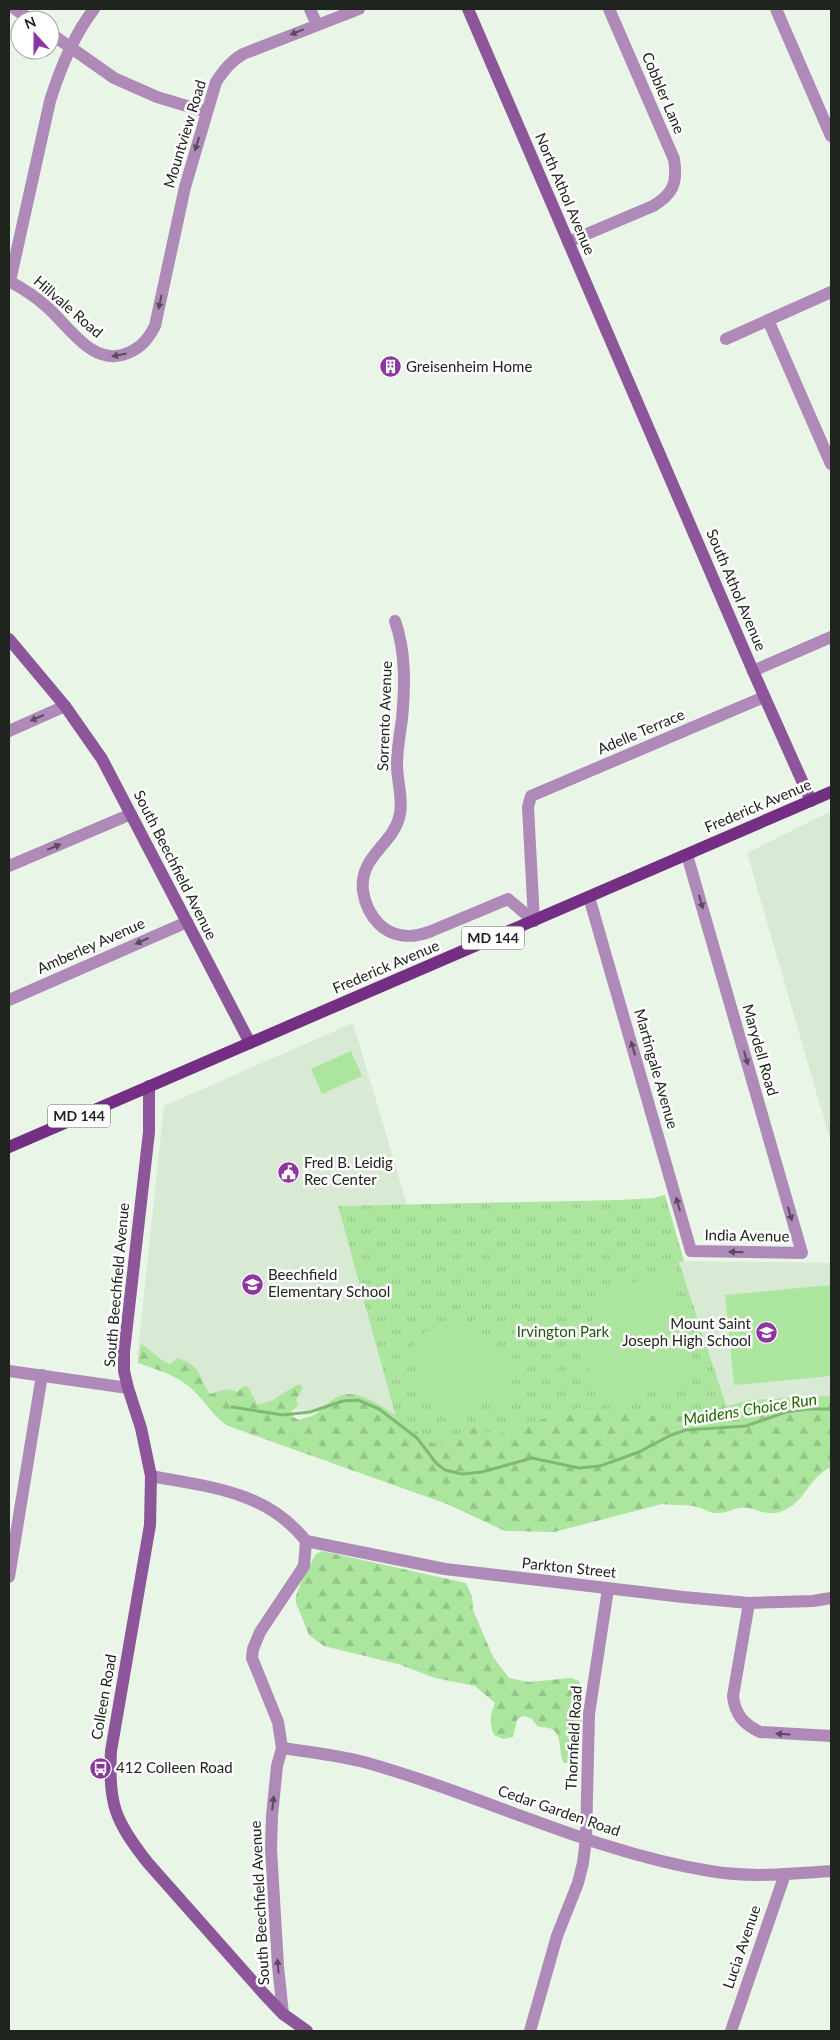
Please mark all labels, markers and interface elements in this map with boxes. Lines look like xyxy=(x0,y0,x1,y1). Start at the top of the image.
north arrow xyxy=(10,10,60,60)
text: N xyxy=(22,13,38,32)
one-way arrow xyxy=(290,29,304,37)
street label: Cobbler Lane xyxy=(639,49,689,136)
street label: Mountview Road xyxy=(159,78,209,190)
street label: North Athol Avenue xyxy=(532,130,600,257)
one-way arrow xyxy=(193,137,201,152)
street label: Hillvale Road xyxy=(30,271,107,341)
one-way arrow xyxy=(156,295,164,310)
one-way arrow xyxy=(111,351,126,359)
building icon: Greisenheim Home xyxy=(378,355,402,379)
place label: Greisenheim Home xyxy=(406,357,532,375)
street label: South Athol Avenue xyxy=(703,526,771,653)
street label: Sorrento Avenue xyxy=(373,660,395,771)
street label: Adelle Terrace xyxy=(594,705,687,758)
one-way arrow xyxy=(30,715,44,723)
street label: Frederick Avenue xyxy=(702,774,814,836)
street label: South Beechfield Avenue xyxy=(130,787,221,942)
one-way arrow xyxy=(46,842,61,850)
one-way arrow xyxy=(697,894,705,909)
street label: Amberley Avenue xyxy=(34,913,147,977)
road number: MD 144 xyxy=(462,926,524,950)
street label: Frederick Avenue xyxy=(330,935,442,997)
one-way arrow xyxy=(135,938,149,946)
street label: Marydell Road xyxy=(739,1002,783,1098)
street label: Martingale Avenue xyxy=(631,1007,683,1131)
one-way arrow xyxy=(629,1041,637,1056)
one-way arrow xyxy=(742,1050,750,1065)
road number: MD 144 xyxy=(48,1104,110,1128)
place label: Fred B. Leidig Rec Center xyxy=(304,1153,393,1188)
public building icon: Fred B. Leidig Rec Center xyxy=(276,1160,300,1184)
one-way arrow xyxy=(674,1197,682,1212)
street label: South Beechfield Avenue xyxy=(100,1202,132,1368)
one-way arrow xyxy=(787,1206,795,1221)
street label: India Avenue xyxy=(704,1225,790,1245)
one-way arrow xyxy=(727,1248,743,1256)
place label: Beechfield Elementary School xyxy=(268,1265,390,1300)
school or university icon: Beechfield Elementary School xyxy=(240,1272,264,1296)
place label: Mount Saint Joseph High School xyxy=(622,1314,752,1349)
school or university icon: Mount Saint Joseph High School xyxy=(755,1321,779,1345)
park label: Irvington Park xyxy=(517,1322,610,1340)
water label: Maidens Choice Run xyxy=(682,1389,818,1428)
street label: Parkton Street xyxy=(521,1553,618,1581)
street label: Colleen Road xyxy=(87,1653,119,1741)
street label: Thornfield Road xyxy=(561,1685,585,1791)
one-way arrow xyxy=(774,1729,790,1737)
bus stop icon: 412 Colleen Road xyxy=(88,1756,112,1780)
place label: 412 Colleen Road xyxy=(116,1758,233,1776)
street label: Cedar Garden Road xyxy=(496,1781,623,1839)
one-way arrow xyxy=(269,1795,277,1811)
street label: South Beechfield Avenue xyxy=(246,1820,272,1986)
street label: Lucia Avenue xyxy=(718,1903,764,1991)
one-way arrow xyxy=(274,1957,282,1973)

